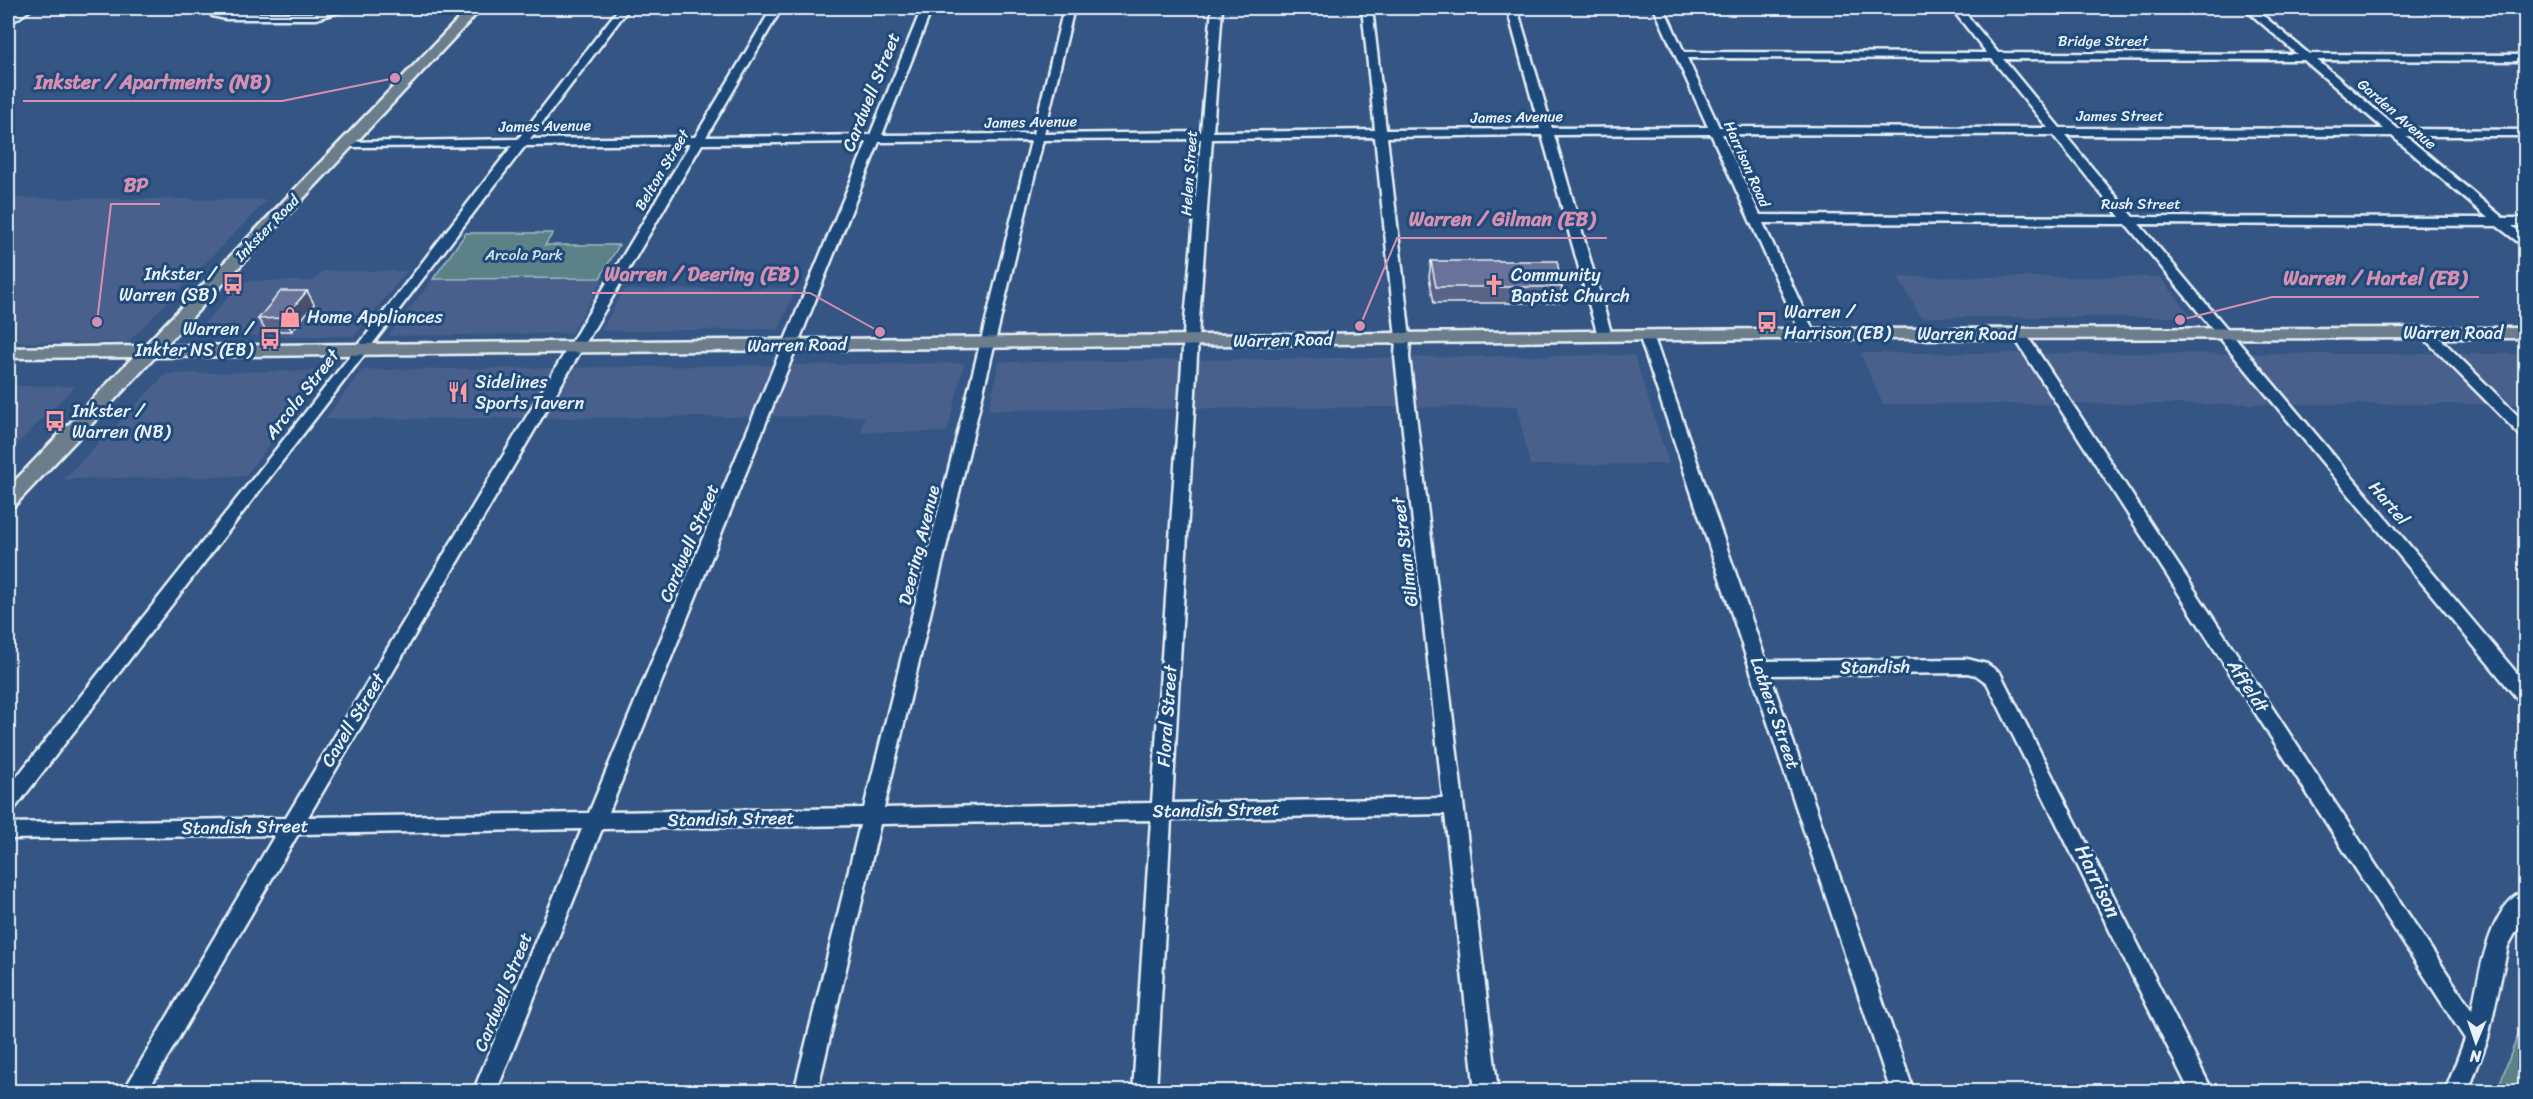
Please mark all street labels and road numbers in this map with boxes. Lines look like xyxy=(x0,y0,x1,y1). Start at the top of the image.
street label: Cardwell Street xyxy=(833,27,909,156)
street label: Bridge Street xyxy=(2058,28,2149,54)
street label: Garden Avenue xyxy=(2351,72,2443,156)
street label: James Avenue xyxy=(1470,103,1564,131)
street label: James Street xyxy=(2075,103,2164,129)
street label: James Avenue xyxy=(984,108,1078,136)
street label: James Avenue xyxy=(498,112,592,140)
street label: Harrison Road xyxy=(1716,117,1778,212)
street label: Belton Street xyxy=(627,124,697,216)
street label: Helen Street xyxy=(1173,129,1205,217)
street label: Inkster Road xyxy=(228,188,306,268)
street label: Rush Street xyxy=(2101,191,2181,217)
street label: Warren Road xyxy=(2403,317,2504,349)
street label: Warren Road xyxy=(1917,318,2018,350)
street label: Warren Road xyxy=(1233,323,1335,357)
street label: Warren Road xyxy=(747,328,849,362)
street label: Arcola Street xyxy=(256,341,348,447)
street label: Hartel xyxy=(2360,473,2418,534)
street label: Cardwell Street xyxy=(650,479,728,607)
street label: Deering Avenue xyxy=(889,481,949,608)
street label: Gilman Street xyxy=(1382,495,1428,609)
street label: Standish xyxy=(1840,650,1910,684)
street label: Lathers Street xyxy=(1741,652,1809,774)
street label: Affeldt xyxy=(2218,652,2278,720)
street label: Floral Street xyxy=(1147,663,1187,768)
street label: Cavell Street xyxy=(312,666,394,773)
street label: Standish Street xyxy=(1152,793,1280,827)
street label: Standish Street xyxy=(667,802,795,836)
street label: Standish Street xyxy=(181,810,309,844)
street label: Harrison xyxy=(2064,837,2132,925)
street label: Cardwell Street xyxy=(465,927,541,1056)

